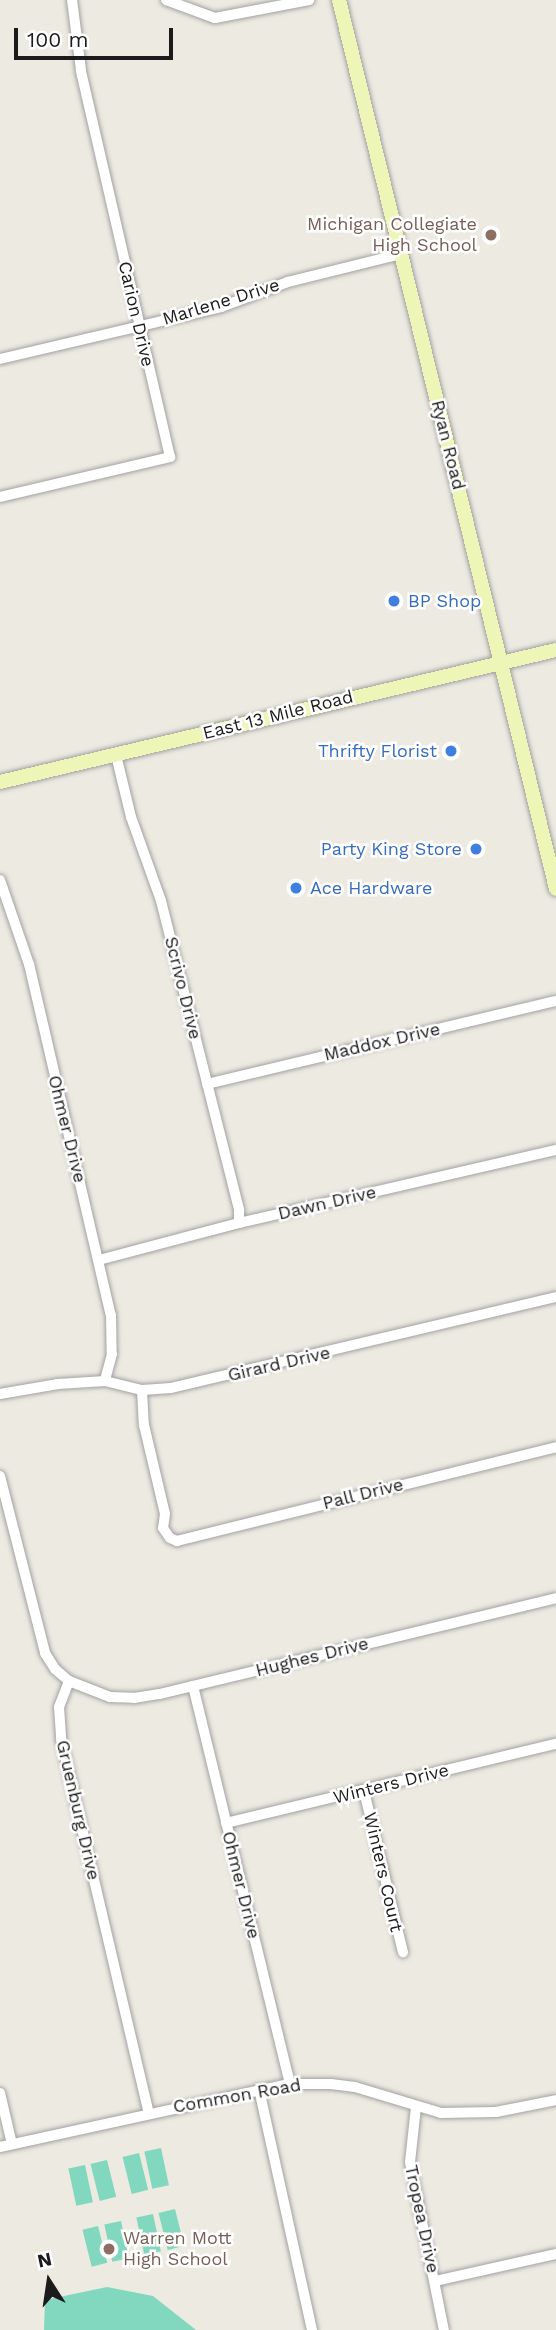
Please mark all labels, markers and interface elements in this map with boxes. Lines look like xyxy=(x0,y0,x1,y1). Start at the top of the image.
scale bar xyxy=(18,14,177,58)
text: 100 m xyxy=(27,27,89,52)
place label: Michigan Collegiate High School xyxy=(307,214,477,256)
marker: Michigan Collegiate High School xyxy=(483,227,499,243)
street label: Carion Drive xyxy=(113,259,159,369)
street label: Marlene Drive xyxy=(160,274,282,330)
street label: Ryan Road xyxy=(426,398,470,492)
place label: BP Shop xyxy=(408,590,482,612)
marker: BP Shop xyxy=(386,593,402,609)
street label: East 13 Mile Road xyxy=(200,686,356,744)
place label: Thrifty Florist xyxy=(318,740,437,762)
marker: Thrifty Florist xyxy=(443,743,459,759)
place label: Party King Store xyxy=(320,838,462,860)
marker: Party King Store xyxy=(468,841,484,857)
place label: Ace Hardware xyxy=(310,877,432,899)
marker: Ace Hardware xyxy=(288,880,304,896)
street label: Scrivo Drive xyxy=(160,935,206,1041)
street label: Maddox Drive xyxy=(322,1018,442,1066)
street label: Ohmer Drive xyxy=(43,1073,91,1185)
street label: Dawn Drive xyxy=(276,1181,378,1225)
street label: Girard Drive xyxy=(226,1342,332,1386)
street label: Pall Drive xyxy=(320,1473,406,1515)
street label: Hughes Drive xyxy=(253,1633,371,1681)
street label: Gruenburg Drive xyxy=(51,1738,105,1882)
street label: Winters Drive xyxy=(331,1759,451,1809)
street label: Winters Court xyxy=(359,1810,407,1934)
street label: Ohmer Drive xyxy=(217,1829,265,1941)
street label: Common Road xyxy=(171,2074,303,2118)
street label: Tropea Drive xyxy=(400,2163,444,2275)
place label: Warren Mott High School xyxy=(123,2228,232,2270)
marker: Warren Mott High School xyxy=(101,2241,117,2257)
north arrow xyxy=(14,2246,84,2316)
text: N xyxy=(35,2247,54,2273)

